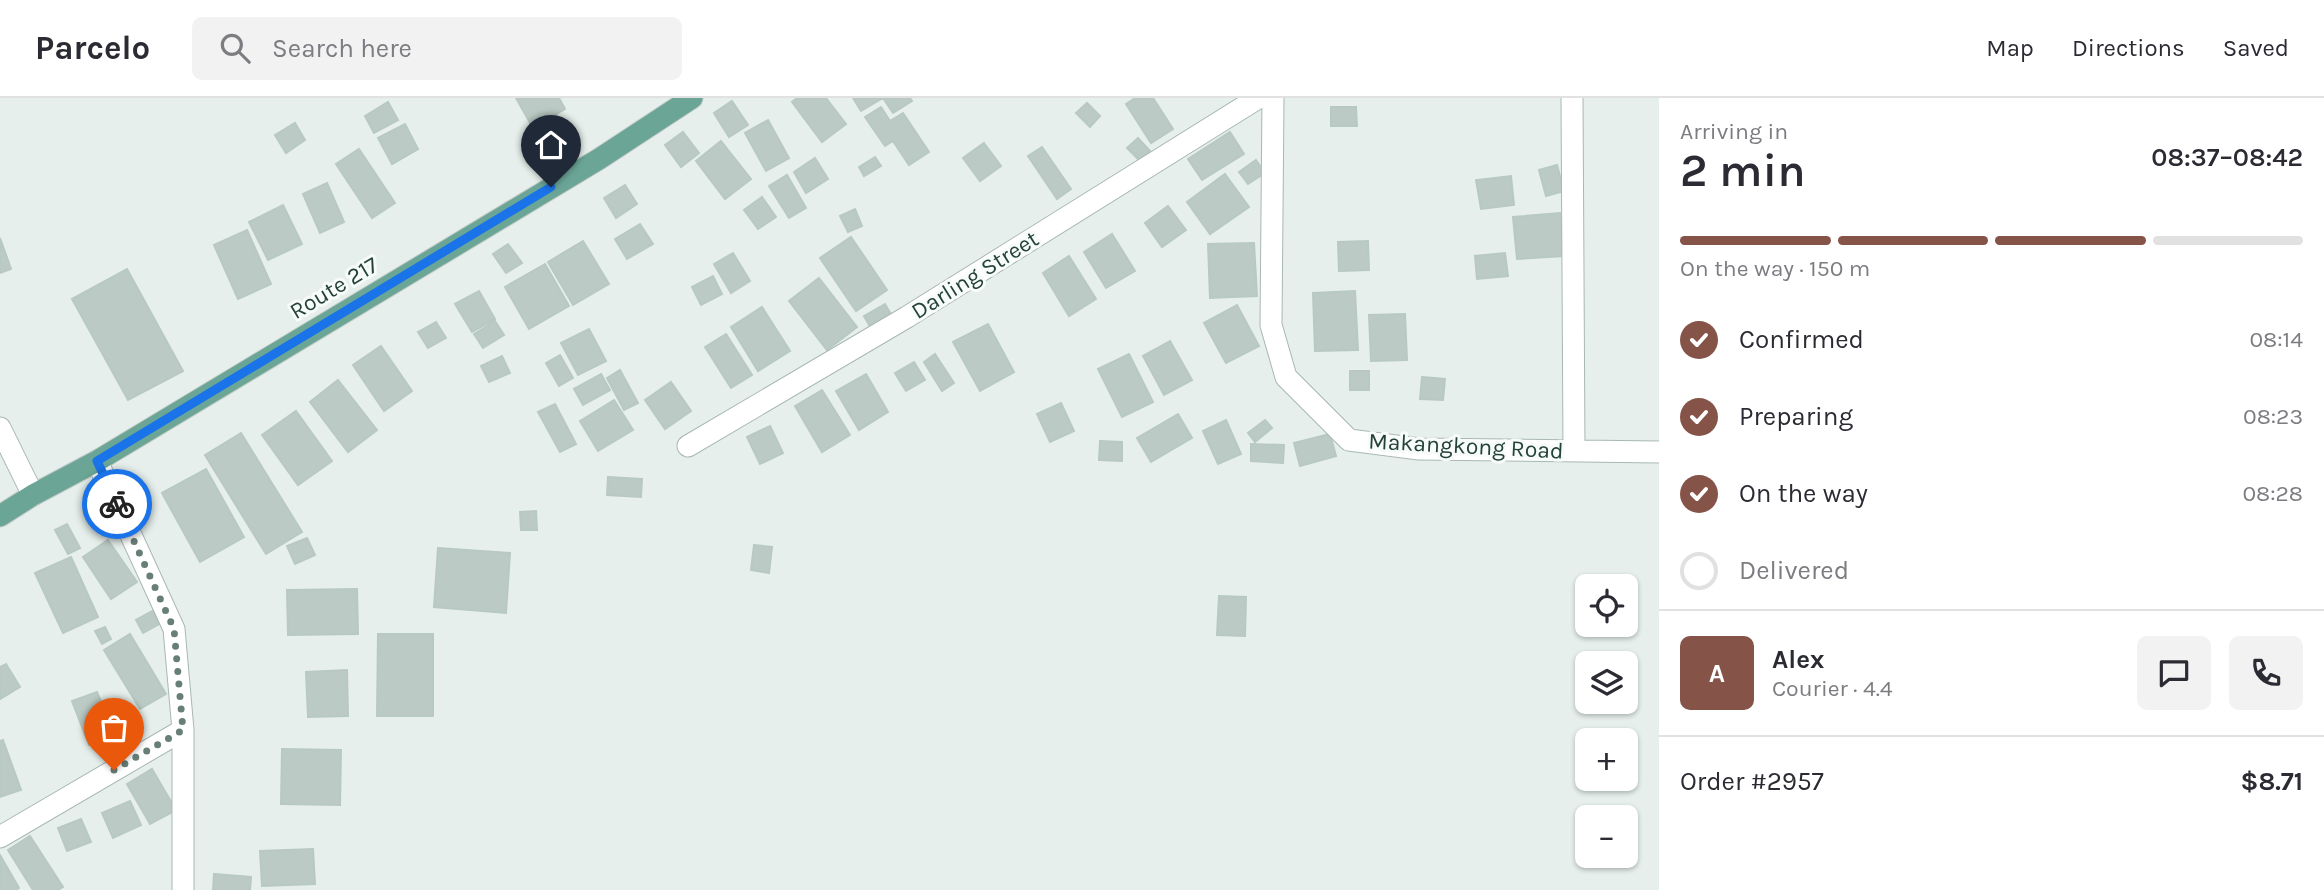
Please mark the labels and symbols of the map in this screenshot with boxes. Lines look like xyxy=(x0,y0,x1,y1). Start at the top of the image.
pin xyxy=(521,115,581,187)
street label: Darling Street xyxy=(906,225,1044,325)
street label: Route 217 xyxy=(285,251,383,325)
street label: Makangkong Road xyxy=(1368,427,1564,465)
courier xyxy=(82,469,152,539)
pin xyxy=(84,698,144,770)

